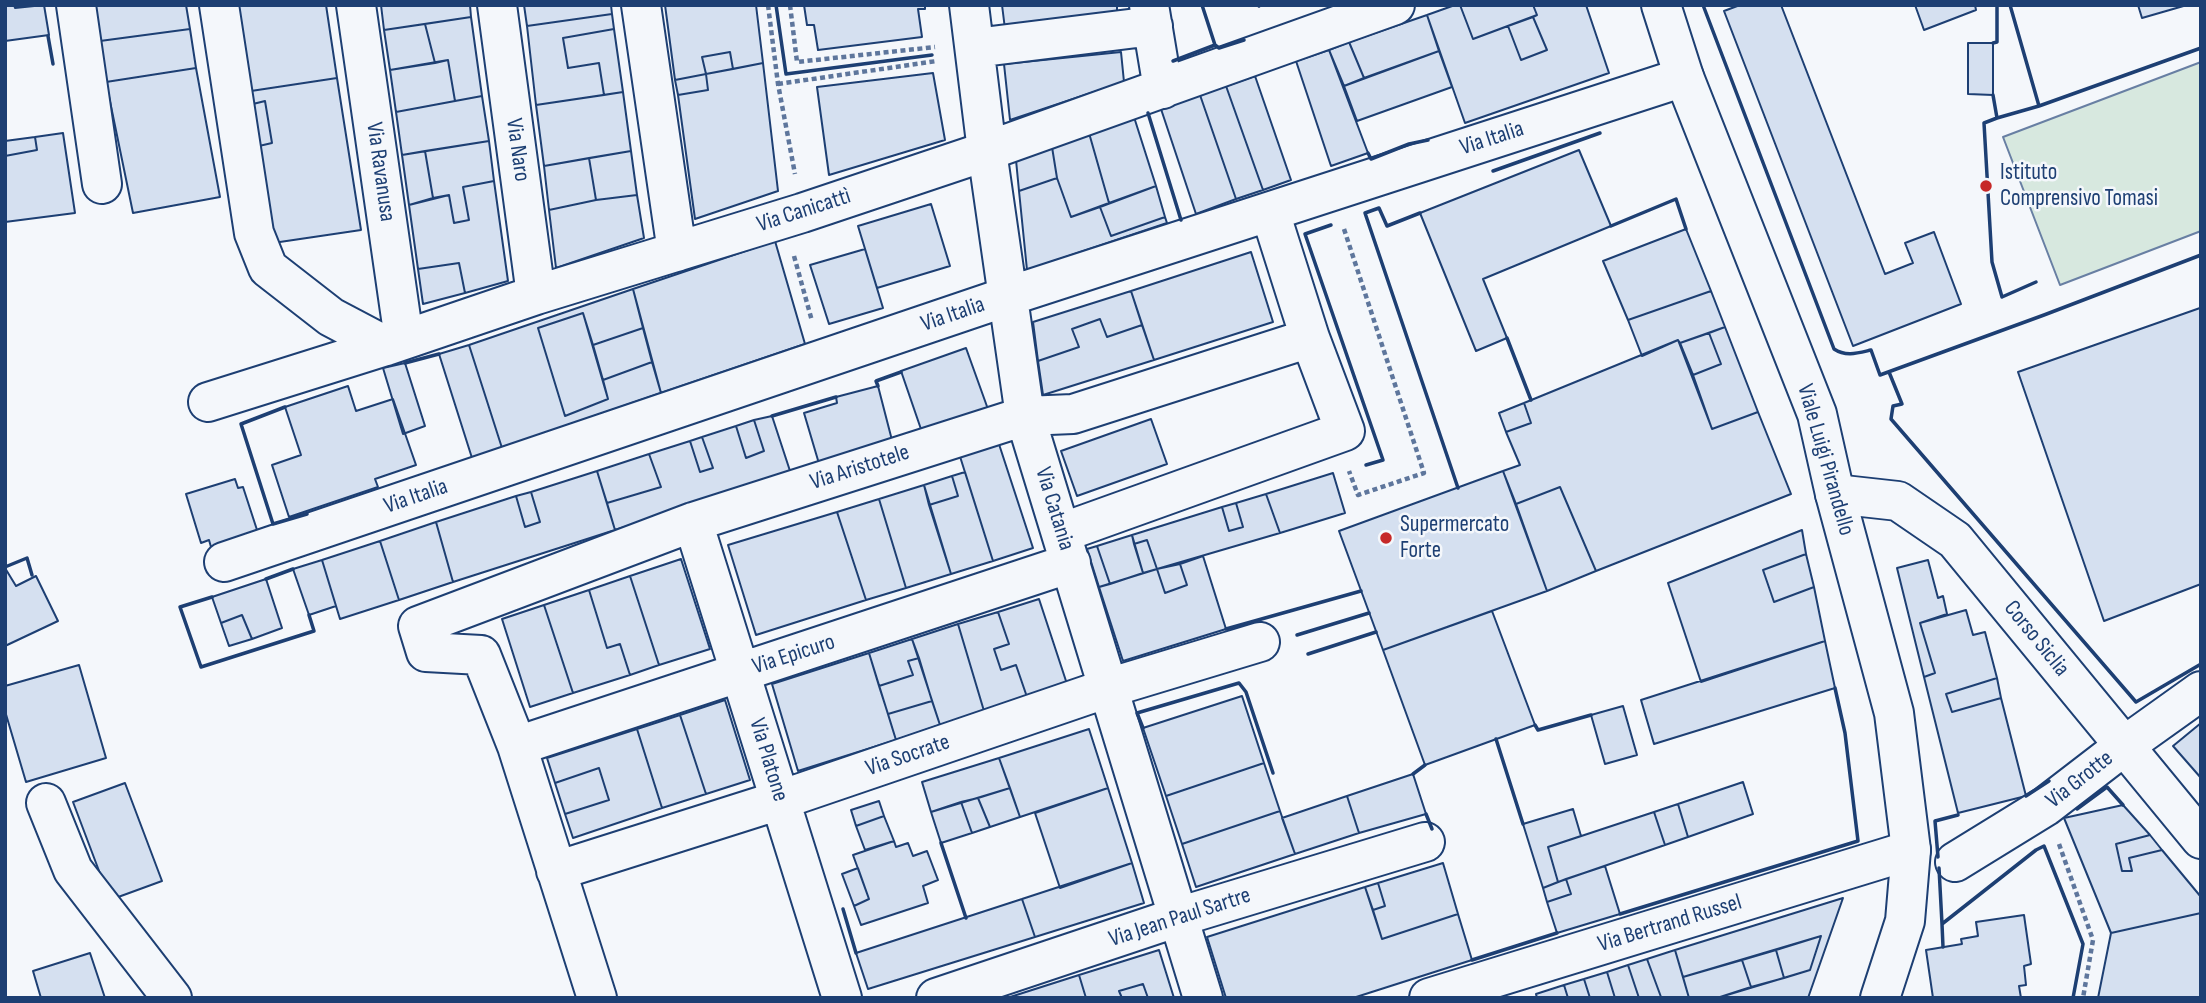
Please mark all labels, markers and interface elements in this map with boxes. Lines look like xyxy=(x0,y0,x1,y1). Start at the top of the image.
street label: Via Italia xyxy=(1457,116,1527,162)
street label: Via Naro xyxy=(499,117,535,183)
street label: Via Ravanusa xyxy=(359,121,401,223)
place label: Istituto Comprensivo Tomasi xyxy=(2000,159,2158,213)
marker: Istituto Comprensivo Tomasi xyxy=(1978,178,1994,194)
street label: Via Canicattì xyxy=(754,183,854,239)
street label: Via Italia xyxy=(918,291,988,339)
street label: Viale Luigi Pirandello xyxy=(1790,381,1860,539)
street label: Via Aristotele xyxy=(807,439,913,497)
street label: Via Catania xyxy=(1028,464,1080,554)
street label: Via Italia xyxy=(381,473,451,521)
place label: Supermercato Forte xyxy=(1400,511,1509,565)
marker: Supermercato Forte xyxy=(1378,530,1394,546)
street label: Corso Siclia xyxy=(1997,596,2075,682)
street label: Via Epicuro xyxy=(749,629,839,681)
street label: Via Platone xyxy=(742,715,794,805)
street label: Via Socrate xyxy=(863,729,953,783)
street label: Via Grotte xyxy=(2041,745,2119,815)
street label: Via Jean Paul Sartre xyxy=(1106,882,1254,954)
street label: Via Bertrand Russel xyxy=(1595,889,1745,959)

